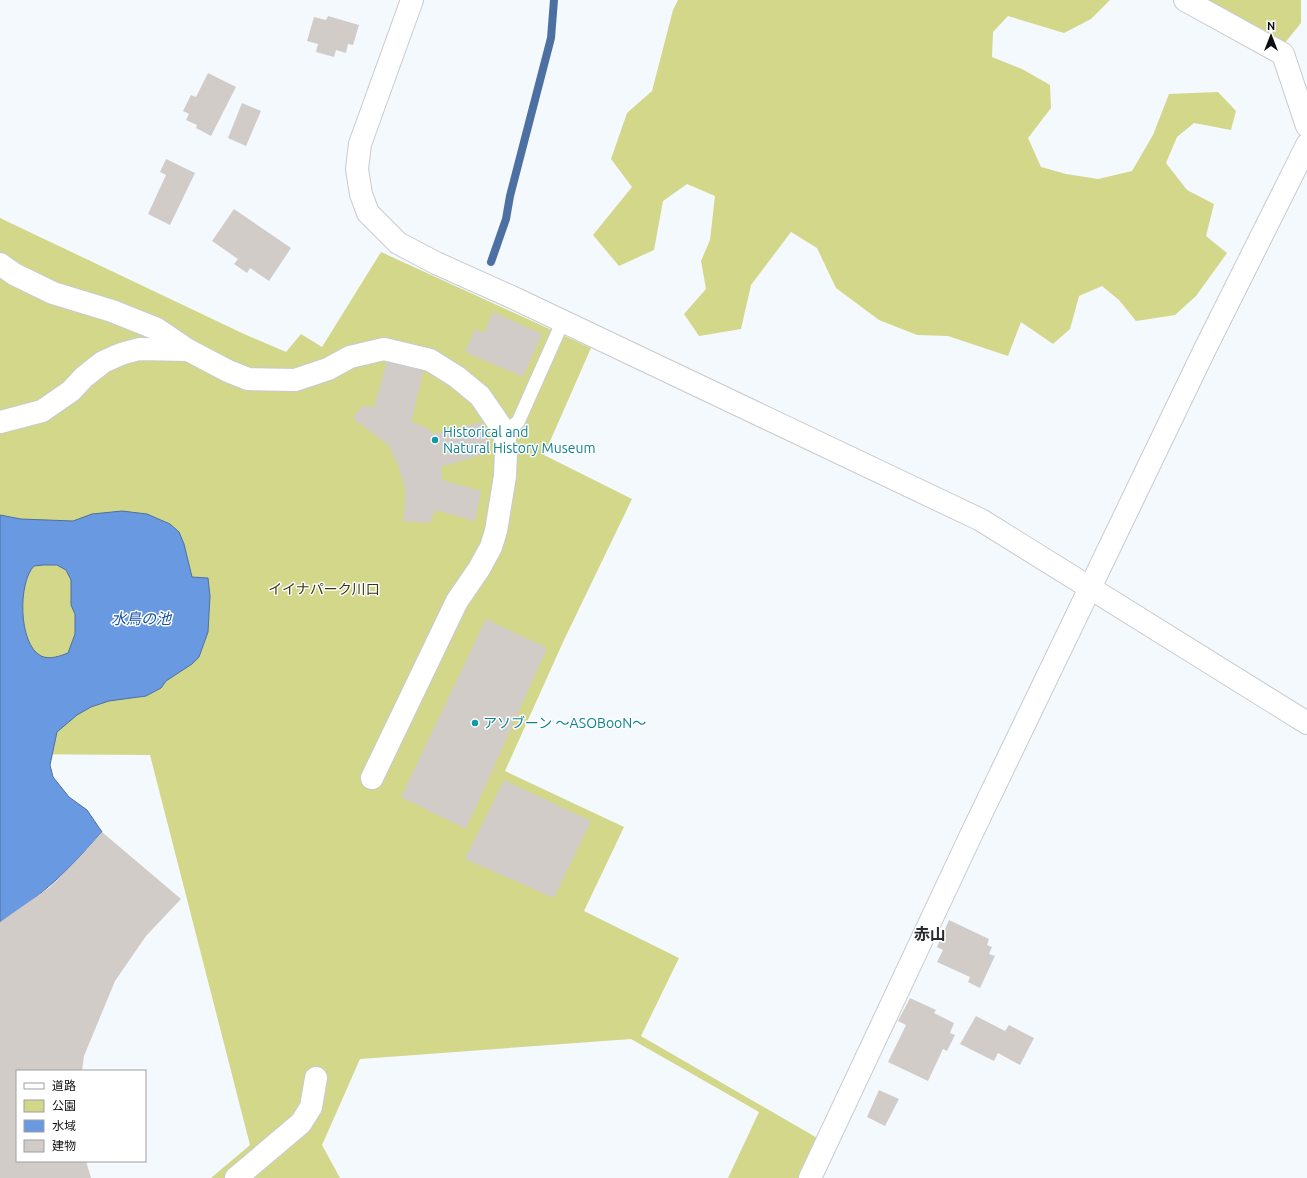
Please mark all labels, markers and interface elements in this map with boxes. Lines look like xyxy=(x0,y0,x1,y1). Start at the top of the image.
north arrow xyxy=(1251,16,1291,56)
text: N xyxy=(1267,20,1275,32)
place label: Historical and Natural History Museum xyxy=(443,424,596,456)
marker: Historical and Natural History Museum xyxy=(430,435,440,445)
park label: イイナパーク川口 xyxy=(268,581,380,597)
water label: 水鳥の池 xyxy=(111,610,173,627)
place label: アソブーン ～ASOBooN～ xyxy=(483,715,646,731)
marker: アソブーン ～ASOBooN～ xyxy=(470,718,480,728)
district label: 赤山 xyxy=(914,925,946,943)
legend xyxy=(16,1070,146,1162)
text: 道路 xyxy=(52,1079,76,1092)
text: 公園 xyxy=(52,1099,76,1112)
text: 水域 xyxy=(52,1119,76,1132)
text: 建物 xyxy=(52,1139,76,1152)

